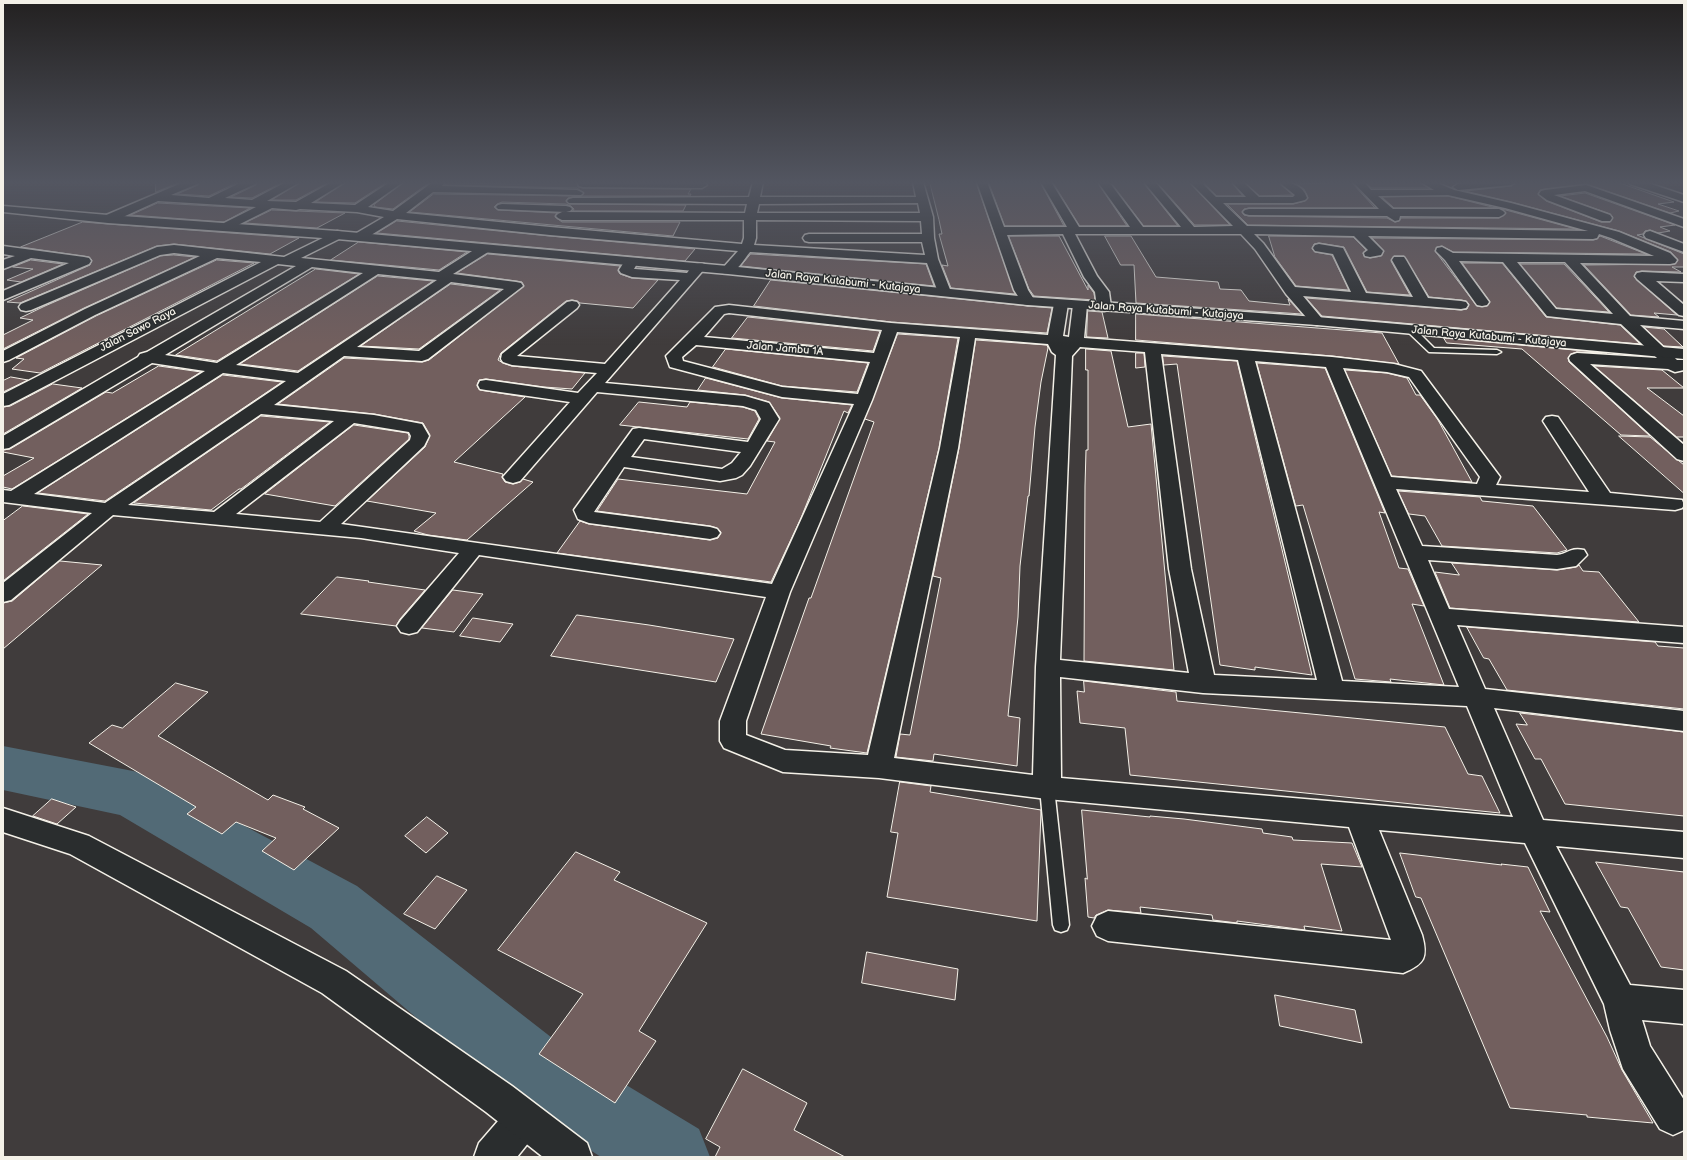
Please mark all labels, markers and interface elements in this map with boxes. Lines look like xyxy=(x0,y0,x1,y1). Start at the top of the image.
street label: Jalan Raya Kutabumi - Kutajaya xyxy=(765,267,921,297)
street label: Jalan Raya Kutabumi - Kutajaya xyxy=(1088,299,1244,323)
street label: Jalan Sawo Raya xyxy=(98,305,178,355)
street label: Jalan Raya Kutabumi - Kutajaya xyxy=(1411,324,1567,350)
street label: Jalan Jambu 1A xyxy=(746,339,824,359)

